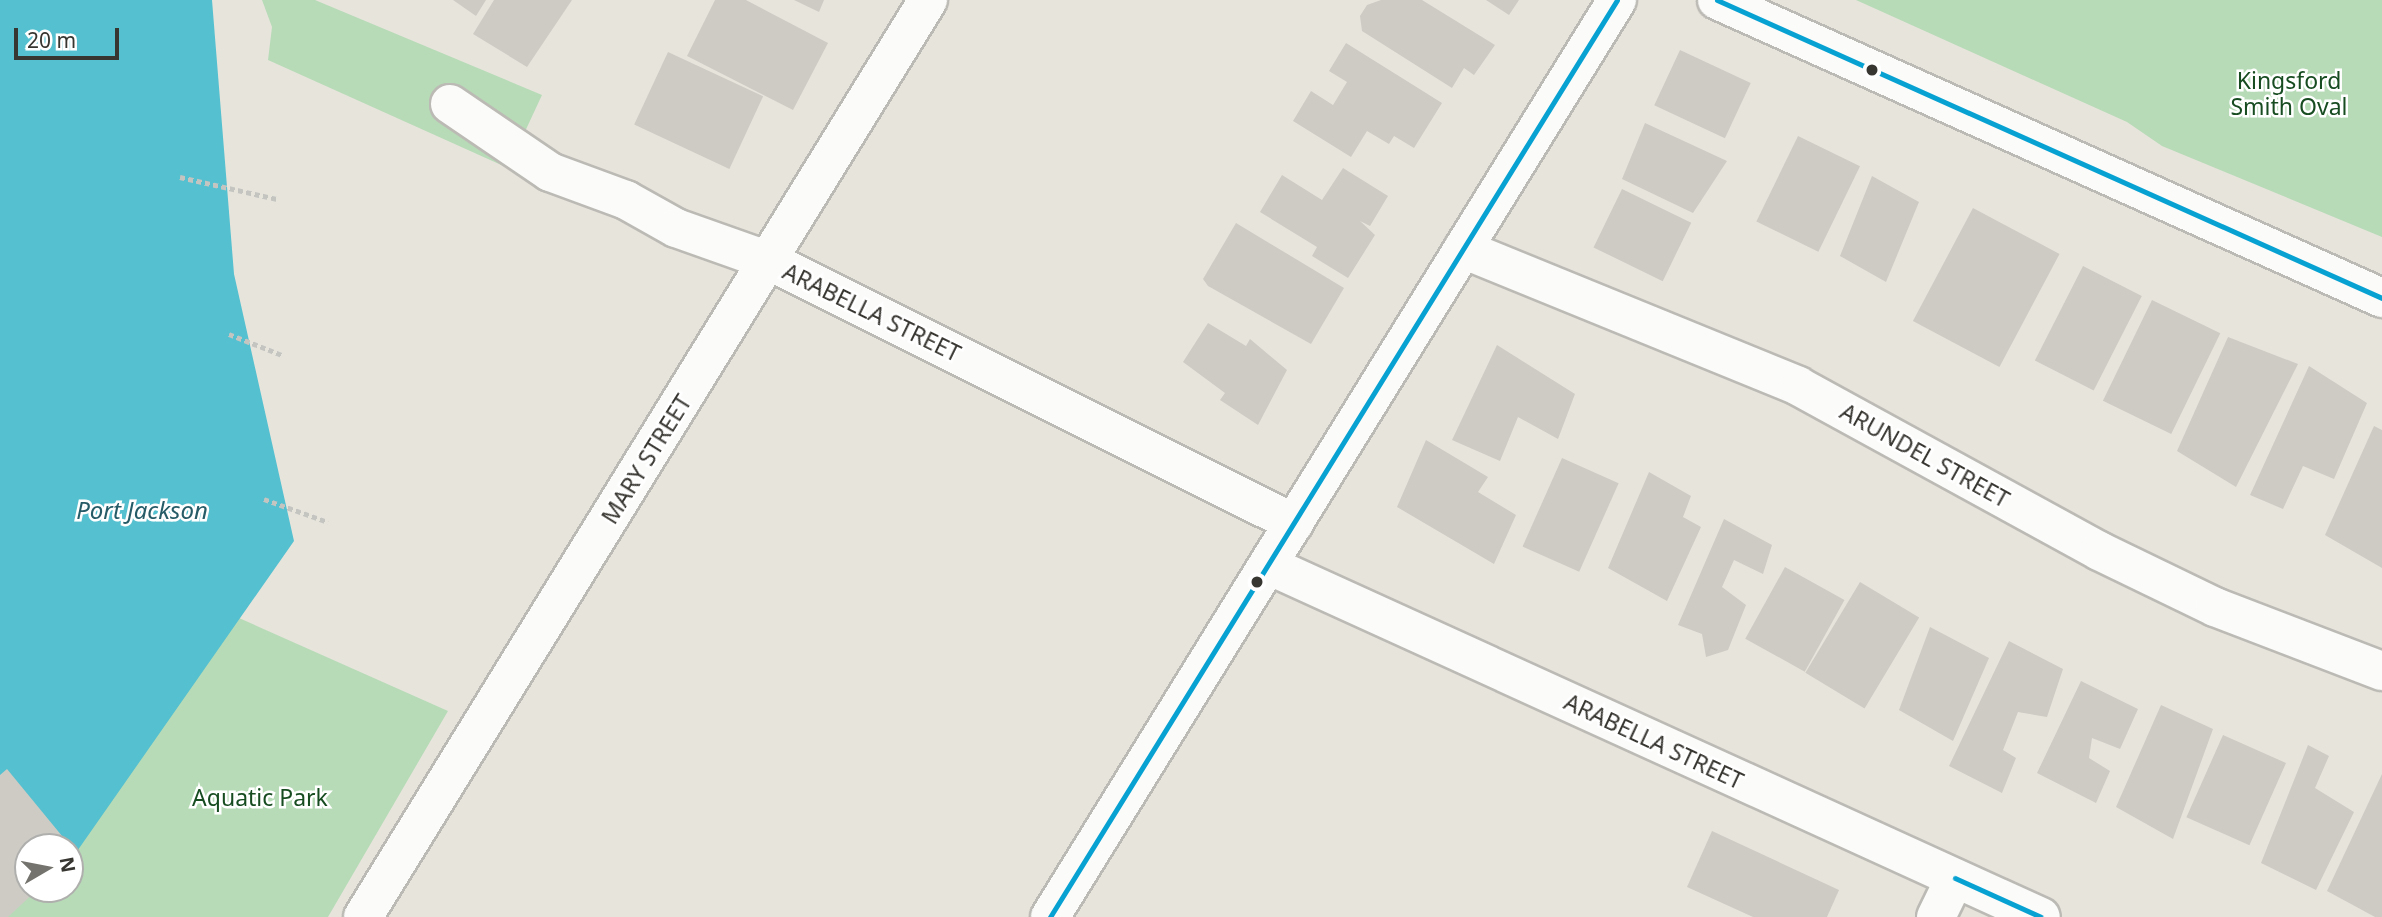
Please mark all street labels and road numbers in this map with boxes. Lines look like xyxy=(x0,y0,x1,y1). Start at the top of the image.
street label: ARABELLA STREET xyxy=(779,257,965,367)
street label: MARY STREET xyxy=(595,389,697,529)
street label: ARUNDEL STREET xyxy=(1836,397,2014,513)
street label: ARABELLA STREET xyxy=(1560,687,1748,795)

